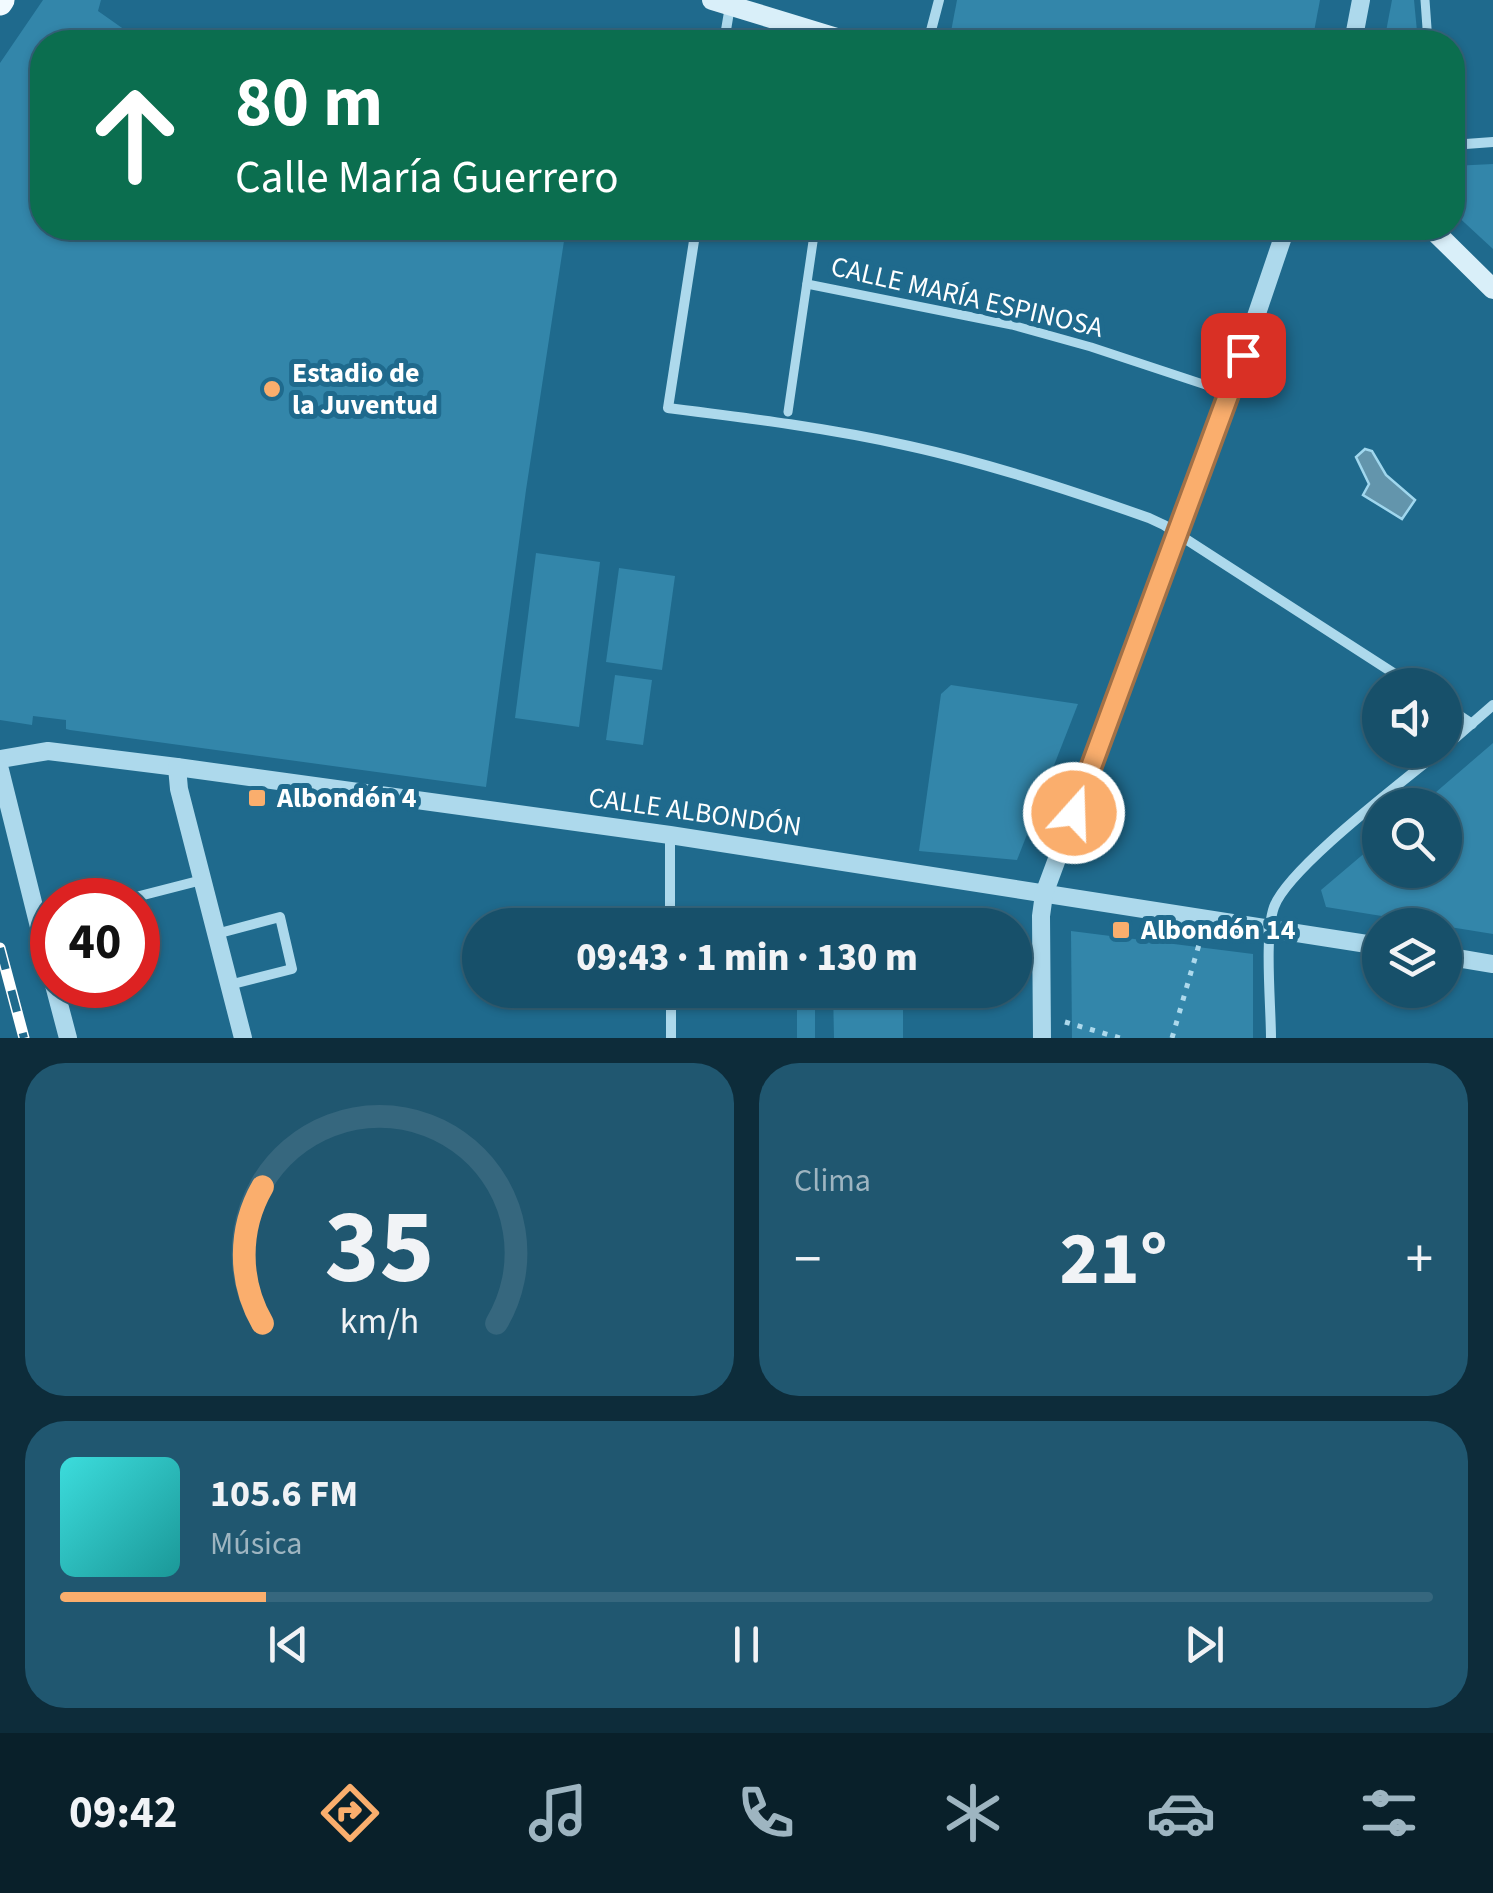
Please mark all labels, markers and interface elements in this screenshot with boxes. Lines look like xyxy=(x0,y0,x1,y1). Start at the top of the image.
text: 80 m xyxy=(235,53,383,153)
icon: ahead xyxy=(70,70,200,200)
text: Calle María Guerrero xyxy=(235,146,619,210)
street label: CALLE MARÍA ESPINOSA xyxy=(827,246,1108,348)
pin xyxy=(1201,313,1286,398)
icon: arrive xyxy=(1216,328,1271,383)
place label: Estadio de la Juventud xyxy=(292,353,438,425)
marker: Estadio de la Juventud xyxy=(261,378,283,400)
map controls xyxy=(1362,668,1462,1008)
button: sound xyxy=(1362,668,1462,768)
position arrow xyxy=(1022,761,1126,865)
street label: CALLE ALBONDÓN xyxy=(586,777,804,847)
place label: Albondón 4 xyxy=(276,778,417,818)
marker: Albondón 4 xyxy=(246,787,268,809)
button: search xyxy=(1362,788,1462,888)
speed limit sign: 40 xyxy=(30,878,160,1008)
button: layers xyxy=(1362,908,1462,1008)
place label: Albondón 14 xyxy=(1140,910,1296,950)
marker: Albondón 14 xyxy=(1110,919,1132,941)
text: 09:43 · 1 min · 130 m xyxy=(576,931,918,985)
text: Clima xyxy=(794,1158,871,1204)
text: 35 xyxy=(325,1175,434,1323)
text: 21° xyxy=(1060,1206,1167,1313)
text: − xyxy=(794,1221,821,1299)
text: + xyxy=(1406,1221,1433,1299)
text: km/h xyxy=(340,1296,419,1347)
text: 105.6 FM xyxy=(210,1467,358,1521)
text: Música xyxy=(210,1521,302,1567)
icon: previous xyxy=(261,1617,316,1672)
icon: pause xyxy=(719,1617,774,1672)
icon: next xyxy=(1177,1617,1232,1672)
icon: directions xyxy=(315,1778,385,1848)
icon: music xyxy=(523,1778,593,1848)
icon: phone xyxy=(731,1778,801,1848)
icon: climate xyxy=(938,1778,1008,1848)
icon: car xyxy=(1146,1778,1216,1848)
icon: filters xyxy=(1354,1778,1424,1848)
text: 09:42 xyxy=(69,1781,177,1845)

